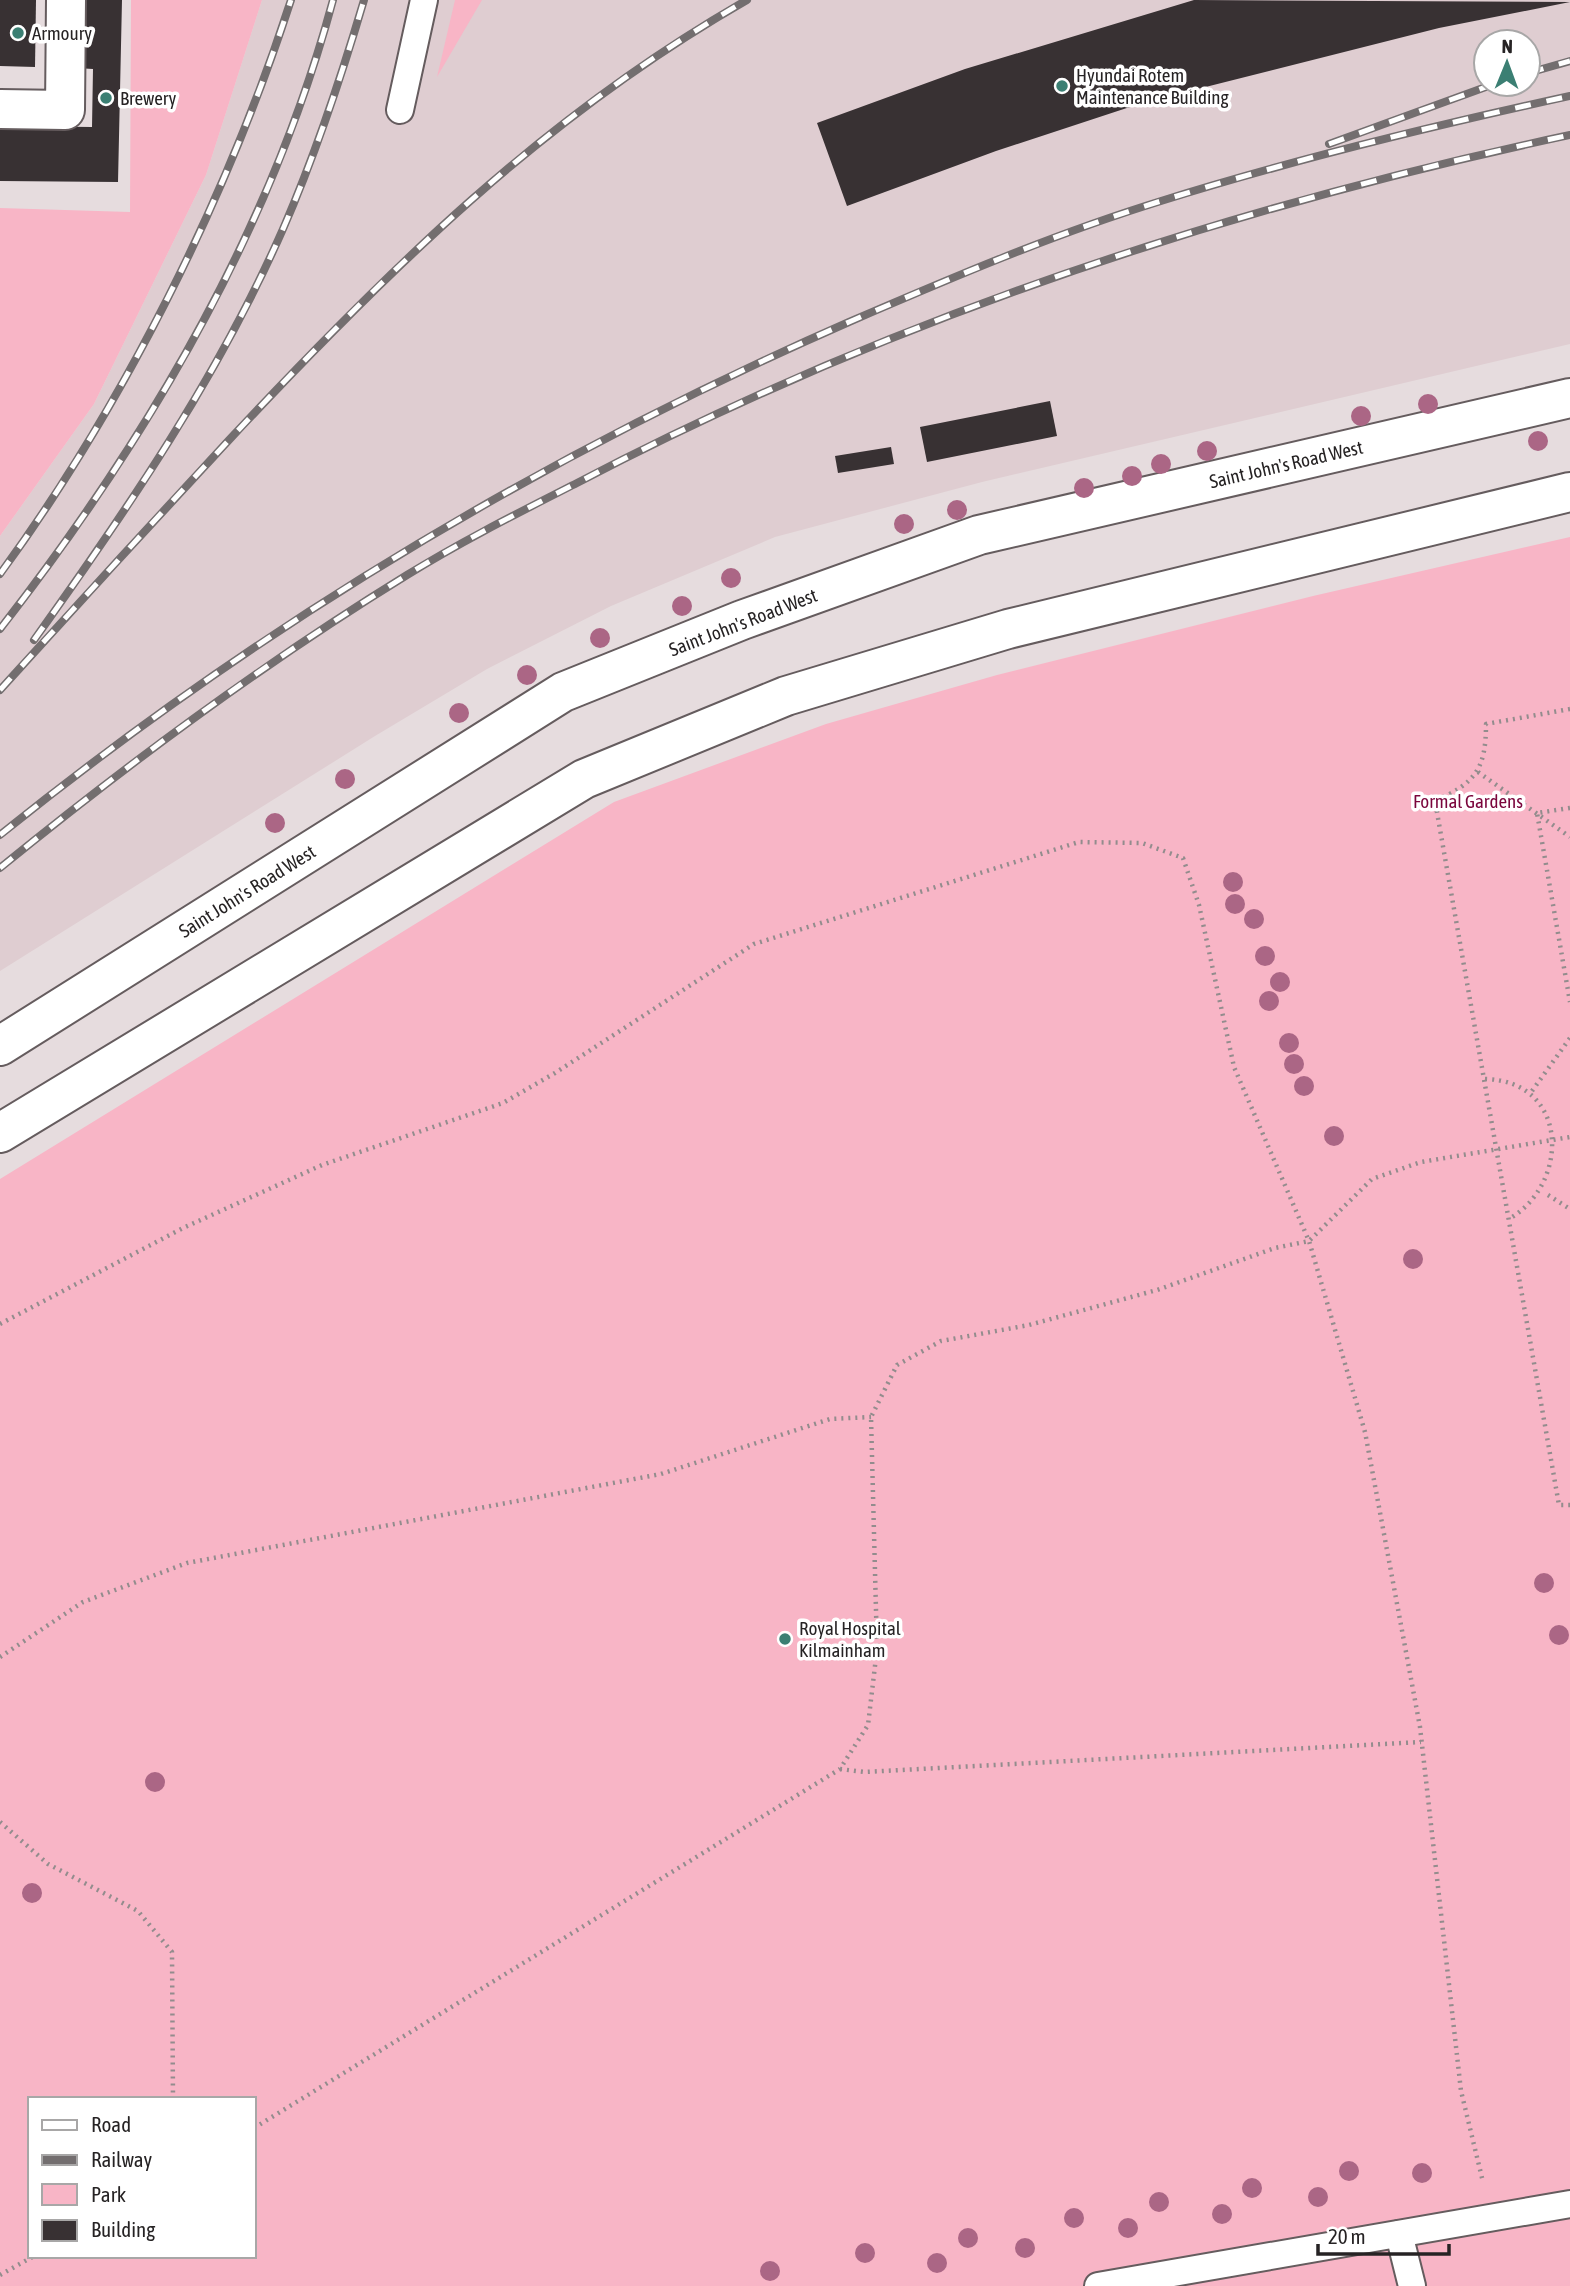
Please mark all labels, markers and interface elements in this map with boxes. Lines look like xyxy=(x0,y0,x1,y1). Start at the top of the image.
place label: Armoury xyxy=(32,22,92,44)
marker: Armoury xyxy=(10,25,26,41)
north arrow xyxy=(1472,28,1542,98)
text: N xyxy=(1501,35,1513,57)
place label: Hyundai Rotem Maintenance Building xyxy=(1076,64,1230,108)
marker: Hyundai Rotem Maintenance Building xyxy=(1054,78,1070,94)
place label: Brewery xyxy=(120,87,176,109)
marker: Brewery xyxy=(98,90,114,106)
street label: Saint John's Road West xyxy=(1207,436,1365,492)
street label: Saint John's Road West xyxy=(666,584,820,660)
park label: Formal Gardens xyxy=(1413,790,1523,812)
street label: Saint John's Road West xyxy=(175,840,319,942)
place label: Royal Hospital Kilmainham xyxy=(799,1617,901,1661)
marker: Royal Hospital Kilmainham xyxy=(777,1631,793,1647)
legend xyxy=(28,2097,256,2258)
text: Road xyxy=(91,2112,131,2136)
text: Railway xyxy=(91,2147,153,2171)
text: Park xyxy=(91,2182,126,2206)
scale bar xyxy=(1318,2212,1449,2256)
text: Building xyxy=(91,2217,155,2241)
text: 20 m xyxy=(1328,2224,1366,2248)

